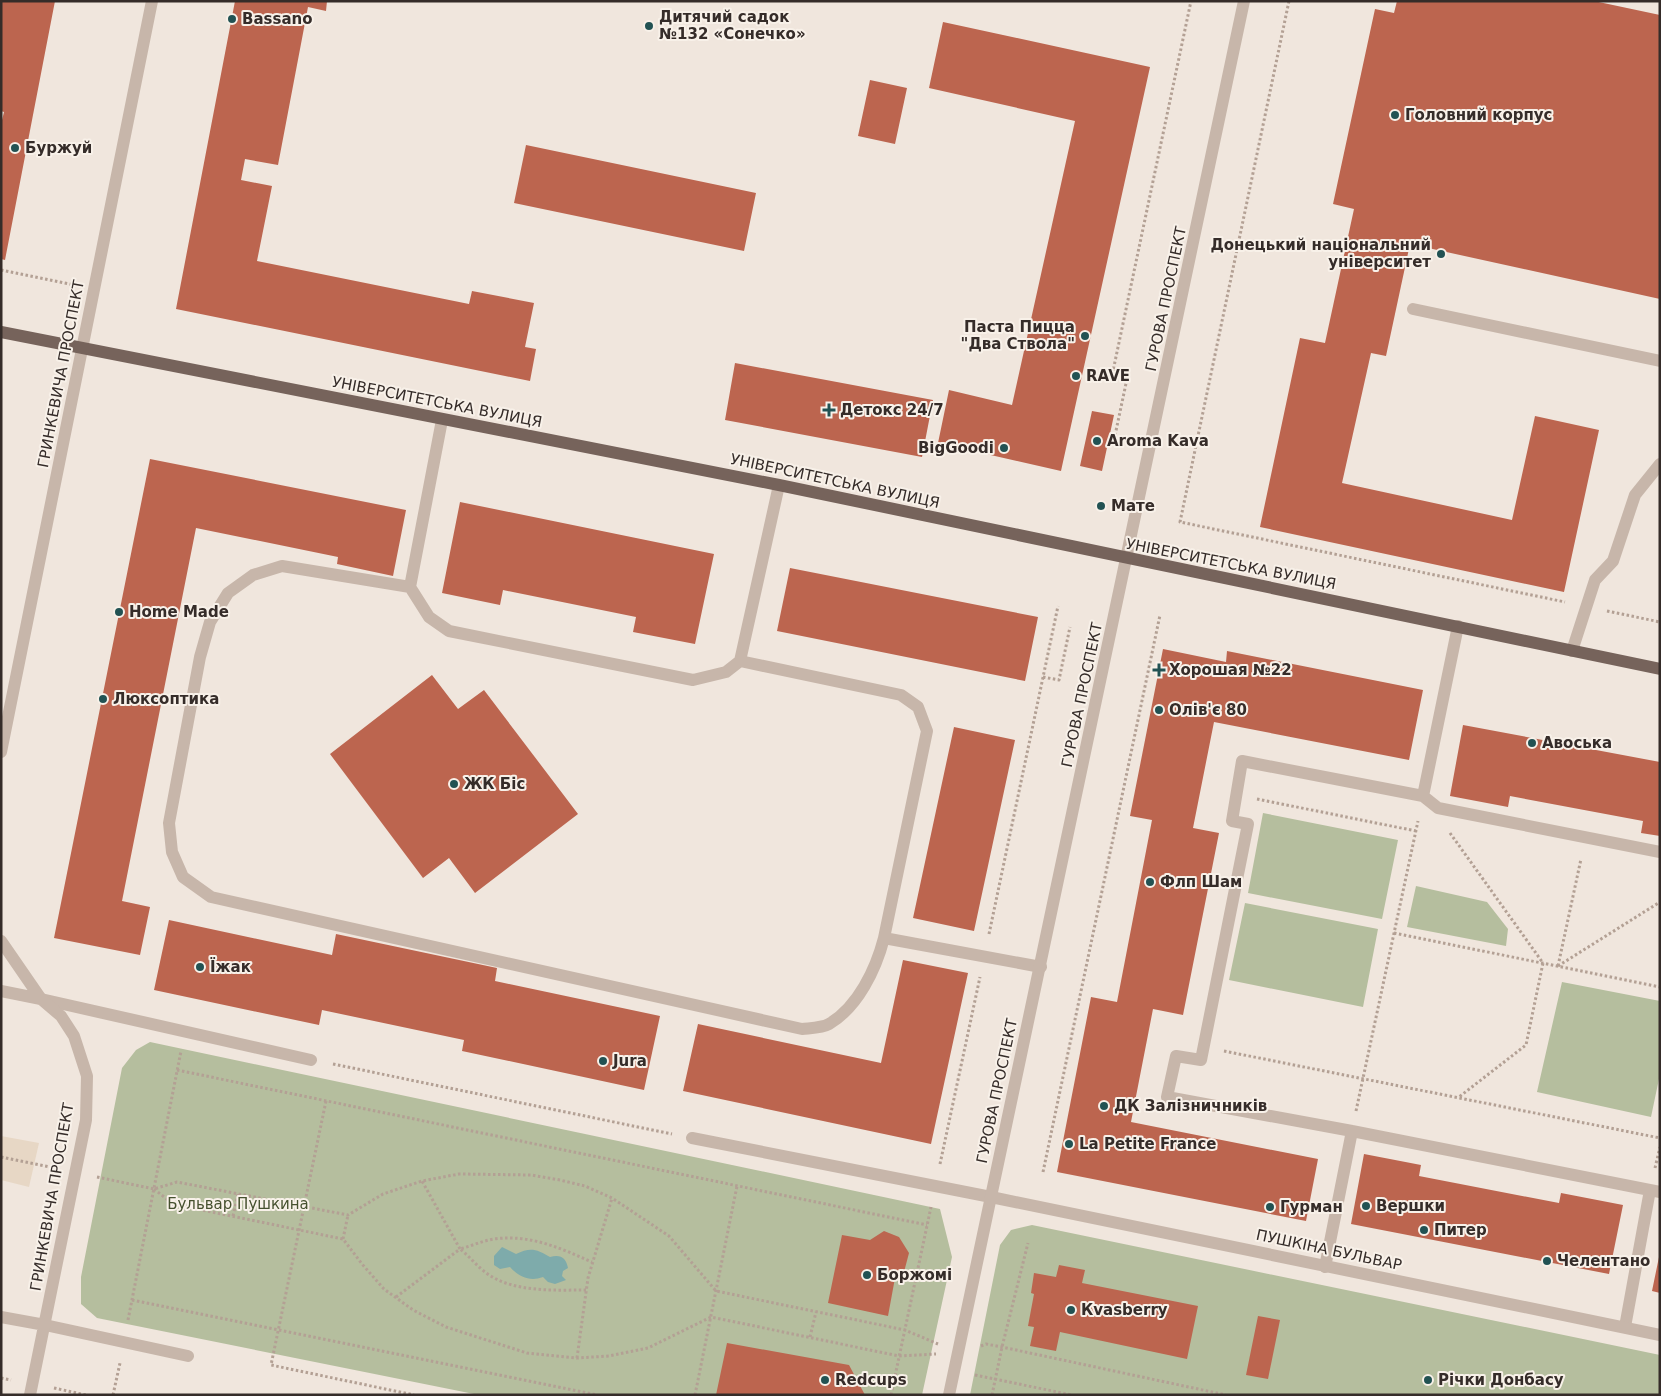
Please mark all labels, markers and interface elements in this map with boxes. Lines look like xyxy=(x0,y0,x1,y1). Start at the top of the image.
place label: Дитячий садок №132 «Сонечко» xyxy=(659,8,806,43)
place label: Bassano xyxy=(242,10,313,28)
marker: Bassano xyxy=(226,13,238,25)
marker: Дитячий садок №132 «Сонечко» xyxy=(643,20,655,32)
place label: Головний корпус xyxy=(1405,106,1553,124)
marker: Головний корпус xyxy=(1389,109,1401,121)
place label: Буржуй xyxy=(25,139,92,157)
marker: Буржуй xyxy=(9,142,21,154)
street label: ГУРОВА ПРОСПЕКТ xyxy=(1142,224,1190,373)
place label: Донецький національний університет xyxy=(1210,236,1431,271)
marker: Донецький національний університет xyxy=(1435,248,1447,260)
street label: ГРИНКЕВИЧА ПРОСПЕКТ xyxy=(34,278,88,469)
place label: Паста Пицца "Два Ствола" xyxy=(961,318,1075,353)
marker: Паста Пицца "Два Ствола" xyxy=(1079,330,1091,342)
place label: RAVE xyxy=(1086,367,1130,385)
marker: RAVE xyxy=(1070,370,1082,382)
street label: УНІВЕРСИТЕТСЬКА ВУЛИЦЯ xyxy=(330,373,544,431)
place label: Детокс 24/7 xyxy=(840,401,944,419)
marker: Детокс 24/7 xyxy=(822,403,836,417)
place label: Aroma Kava xyxy=(1107,432,1209,450)
marker: Aroma Kava xyxy=(1091,435,1103,447)
place label: BigGoodi xyxy=(918,439,994,457)
marker: BigGoodi xyxy=(998,442,1010,454)
street label: УНІВЕРСИТЕТСЬКА ВУЛИЦЯ xyxy=(729,450,941,512)
place label: Мате xyxy=(1111,497,1155,515)
marker: Мате xyxy=(1095,500,1107,512)
street label: УНІВЕРСИТЕТСЬКА ВУЛИЦЯ xyxy=(1124,535,1338,593)
place label: Home Made xyxy=(129,603,229,621)
marker: Home Made xyxy=(113,606,125,618)
street label: ГУРОВА ПРОСПЕКТ xyxy=(1058,620,1106,769)
place label: Хорошая №22 xyxy=(1169,661,1292,679)
marker: Хорошая №22 xyxy=(1153,664,1165,676)
place label: Люксоптика xyxy=(113,690,219,708)
marker: Люксоптика xyxy=(97,693,109,705)
place label: Олів'є 80 xyxy=(1169,701,1247,719)
marker: Олів'є 80 xyxy=(1153,704,1165,716)
place label: Авоська xyxy=(1542,734,1612,752)
marker: Авоська xyxy=(1526,737,1538,749)
place label: ЖК Біс xyxy=(464,775,525,793)
marker: ЖК Біс xyxy=(448,778,460,790)
place label: Флп Шам xyxy=(1160,873,1242,891)
marker: Флп Шам xyxy=(1144,876,1156,888)
place label: Їжак xyxy=(210,957,251,976)
marker: Їжак xyxy=(194,961,206,973)
street label: ГУРОВА ПРОСПЕКТ xyxy=(973,1016,1021,1165)
place label: Jura xyxy=(612,1052,647,1070)
marker: Jura xyxy=(597,1055,609,1067)
place label: ДК Залізничників xyxy=(1114,1097,1267,1115)
marker: ДК Залізничників xyxy=(1098,1100,1110,1112)
street label: ГРИНКЕВИЧА ПРОСПЕКТ xyxy=(27,1101,78,1293)
place label: La Petite France xyxy=(1079,1135,1217,1153)
marker: La Petite France xyxy=(1063,1138,1075,1150)
park label: Бульвар Пушкина xyxy=(167,1195,309,1213)
place label: Вершки xyxy=(1376,1197,1445,1215)
place label: Гурман xyxy=(1280,1198,1343,1216)
marker: Вершки xyxy=(1360,1200,1372,1212)
marker: Гурман xyxy=(1264,1201,1276,1213)
place label: Питер xyxy=(1434,1221,1487,1239)
marker: Питер xyxy=(1418,1224,1430,1236)
street label: ПУШКІНА БУЛЬВАР xyxy=(1255,1226,1403,1274)
place label: Челентано xyxy=(1557,1252,1650,1270)
marker: Челентано xyxy=(1541,1255,1553,1267)
place label: Боржомi xyxy=(877,1266,952,1284)
marker: Боржомi xyxy=(861,1269,873,1281)
place label: Кvasberry xyxy=(1081,1301,1168,1319)
marker: Кvasberry xyxy=(1065,1304,1077,1316)
place label: Redcups xyxy=(835,1371,907,1389)
place label: Річки Донбасу xyxy=(1438,1371,1564,1389)
marker: Redcups xyxy=(819,1374,831,1386)
marker: Річки Донбасу xyxy=(1422,1374,1434,1386)

